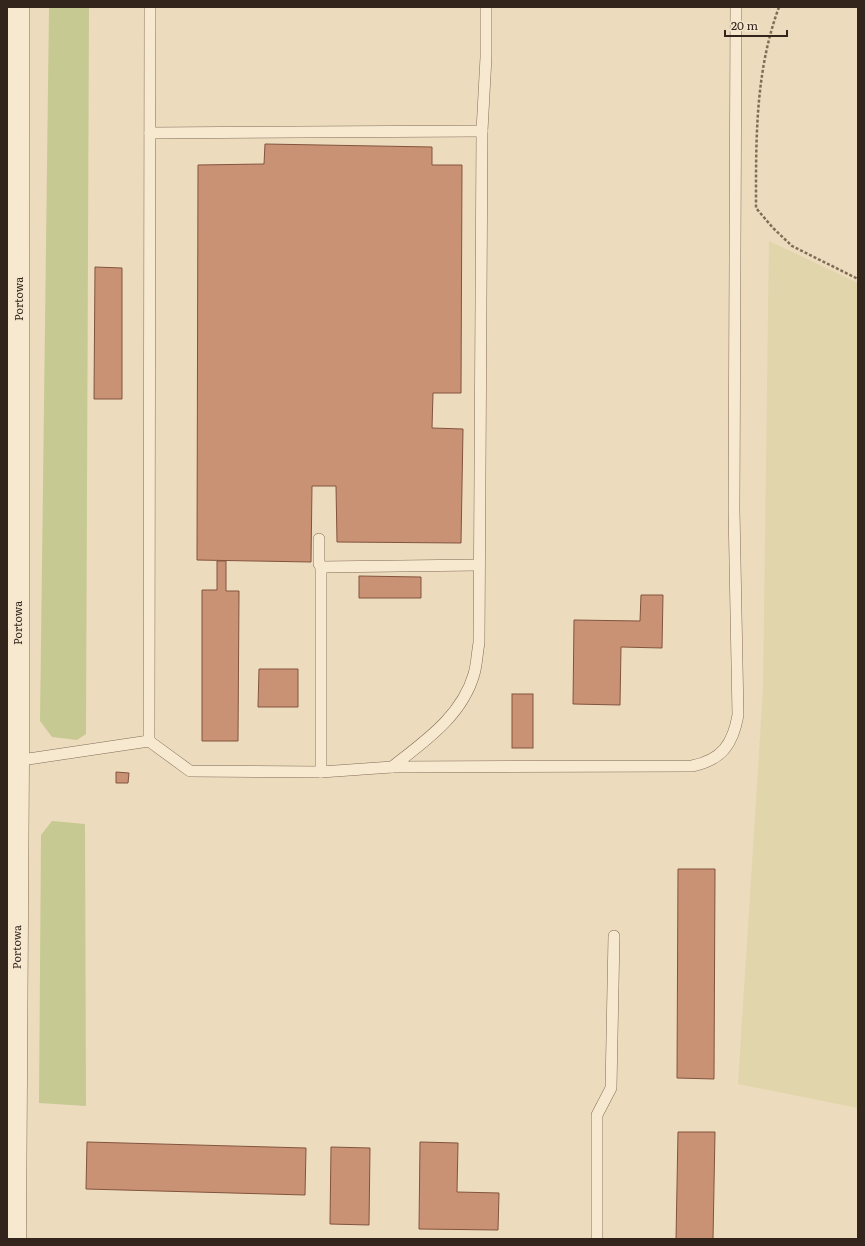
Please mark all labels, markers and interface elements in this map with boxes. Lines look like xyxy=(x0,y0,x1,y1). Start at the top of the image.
scale bar xyxy=(725,12,787,38)
text: 20 m xyxy=(731,16,758,34)
street label: Portowa xyxy=(10,277,26,321)
street label: Portowa xyxy=(9,601,25,645)
street label: Portowa xyxy=(8,925,24,969)

